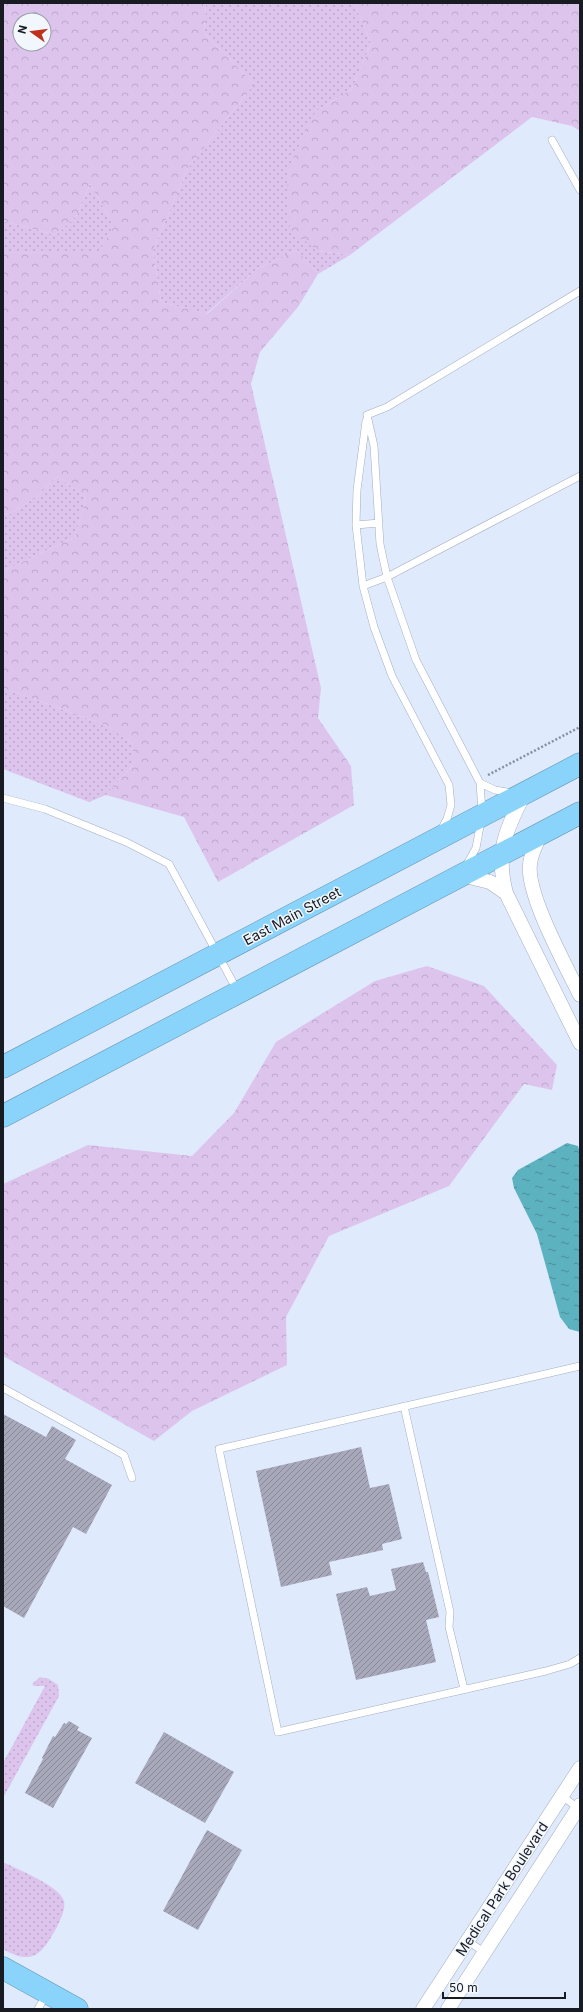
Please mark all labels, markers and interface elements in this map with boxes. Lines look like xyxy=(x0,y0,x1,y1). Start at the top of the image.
north arrow xyxy=(12,12,52,52)
text: N xyxy=(14,24,30,35)
street label: East Main Street xyxy=(240,883,344,948)
street label: Medical Park Boulevard xyxy=(452,1819,551,1959)
scale bar xyxy=(443,1974,565,2000)
text: 50 m xyxy=(449,1980,478,1995)

